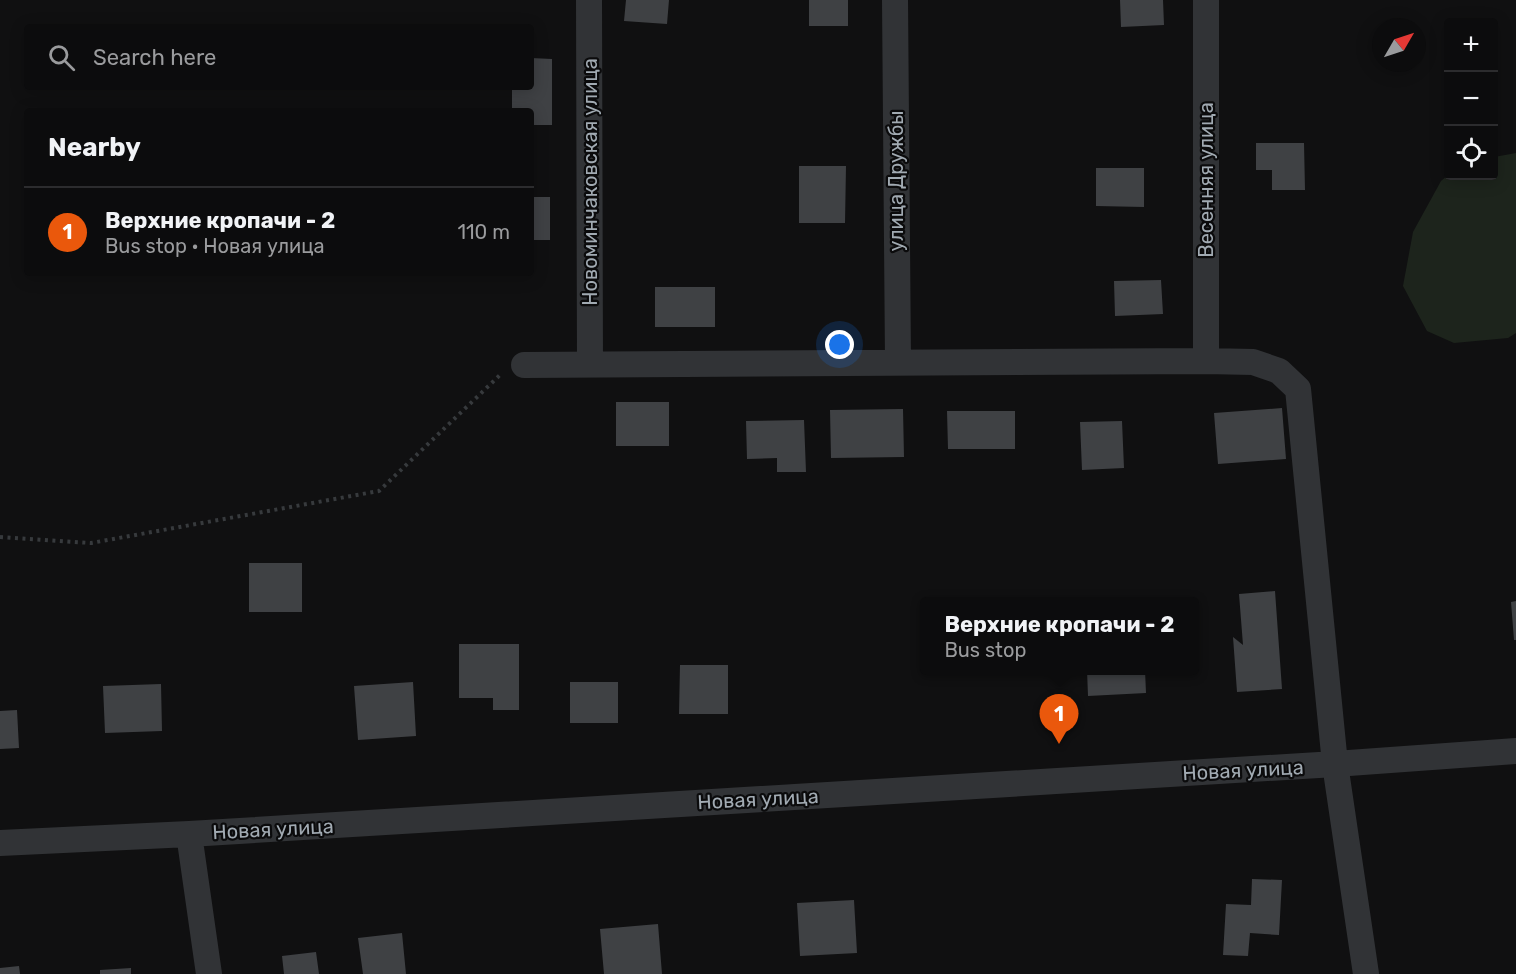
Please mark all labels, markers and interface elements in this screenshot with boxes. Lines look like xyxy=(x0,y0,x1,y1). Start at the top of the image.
north arrow xyxy=(1372,18,1426,72)
map controls xyxy=(1444,18,1498,180)
button: + xyxy=(1444,18,1498,72)
search box xyxy=(24,24,534,90)
icon: search xyxy=(45,41,78,74)
text: Search here xyxy=(93,44,216,71)
street label: Новоминчаковская улица xyxy=(578,58,602,306)
button: − xyxy=(1444,72,1498,126)
street label: Весенняя улица xyxy=(1194,102,1218,258)
street label: улица Дружбы xyxy=(884,111,908,251)
button: locate xyxy=(1444,126,1498,180)
text: Nearby xyxy=(48,132,141,163)
text: Верхние кропачи - 2 xyxy=(105,207,335,234)
text: 1 xyxy=(63,220,72,244)
text: 110 m xyxy=(458,220,510,244)
text: Bus stop · Новая улица xyxy=(105,234,325,258)
your location xyxy=(825,330,854,359)
popup xyxy=(920,597,1199,675)
text: Верхние кропачи - 2 xyxy=(944,611,1175,638)
text: Bus stop xyxy=(944,638,1026,662)
pin: 1 xyxy=(1040,694,1078,744)
street label: Новая улица xyxy=(1182,755,1304,785)
street label: Новая улица xyxy=(697,784,819,814)
street label: Новая улица xyxy=(212,814,334,844)

